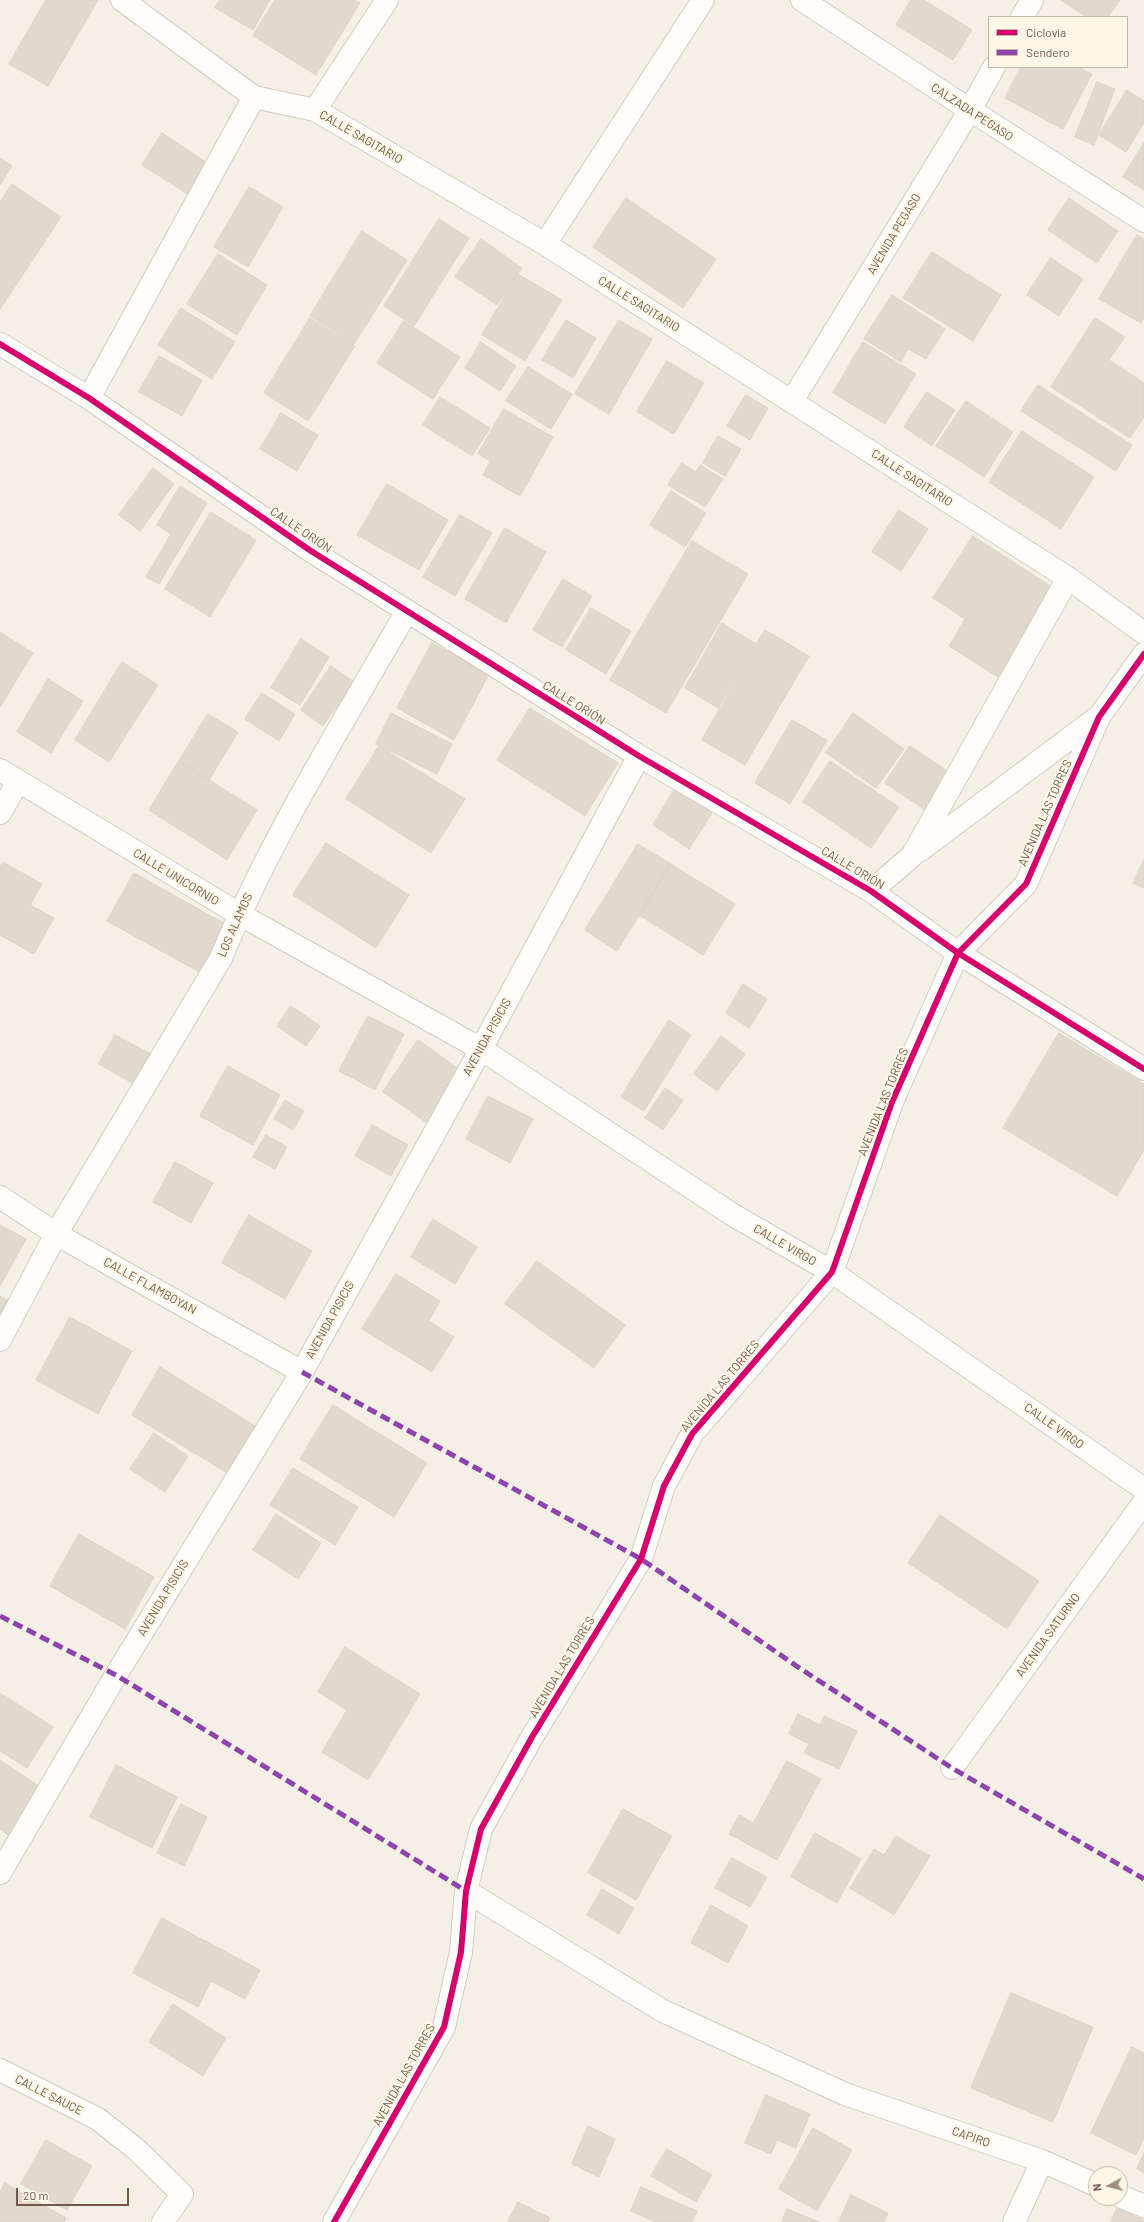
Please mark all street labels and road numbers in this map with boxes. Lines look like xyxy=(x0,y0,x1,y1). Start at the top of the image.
street label: CALZADA PEGASO xyxy=(928,80,1016,144)
street label: CALLE SAGITARIO xyxy=(317,107,405,167)
street label: AVENIDA PEGASO xyxy=(864,191,924,277)
street label: CALLE SAGITARIO xyxy=(595,273,683,335)
street label: CALLE SAGITARIO xyxy=(869,446,955,510)
street label: CALLE ORIÓN xyxy=(267,504,335,556)
street label: CALLE ORIÓN xyxy=(540,678,608,728)
street label: AVENIDA LAS TORRES xyxy=(1015,757,1075,869)
street label: CALLE ORIÓN xyxy=(819,843,887,893)
street label: CALLE UNICORNIO xyxy=(130,846,222,908)
street label: LOS ALAMOS xyxy=(214,891,256,959)
street label: AVENIDA PISICIS xyxy=(460,996,514,1078)
street label: AVENIDA LAS TORRES xyxy=(855,1046,911,1158)
street label: CALLE VIRGO xyxy=(751,1221,819,1269)
street label: CALLE FLAMBOYAN xyxy=(101,1255,199,1317)
street label: AVENIDA PISICIS xyxy=(303,1279,357,1361)
street label: AVENIDA LAS TORRES xyxy=(677,1337,763,1435)
street label: CALLE VIRGO xyxy=(1021,1400,1087,1452)
street label: AVENIDA PISICIS xyxy=(135,1557,191,1639)
street label: AVENIDA SATURNO xyxy=(1013,1590,1083,1680)
street label: AVENIDA LAS TORRES xyxy=(526,1614,598,1720)
street label: AVENIDA LAS TORRES xyxy=(370,2021,438,2129)
street label: CALLE SAUCE xyxy=(13,2072,85,2118)
street label: CAPIRO xyxy=(950,2124,992,2150)

